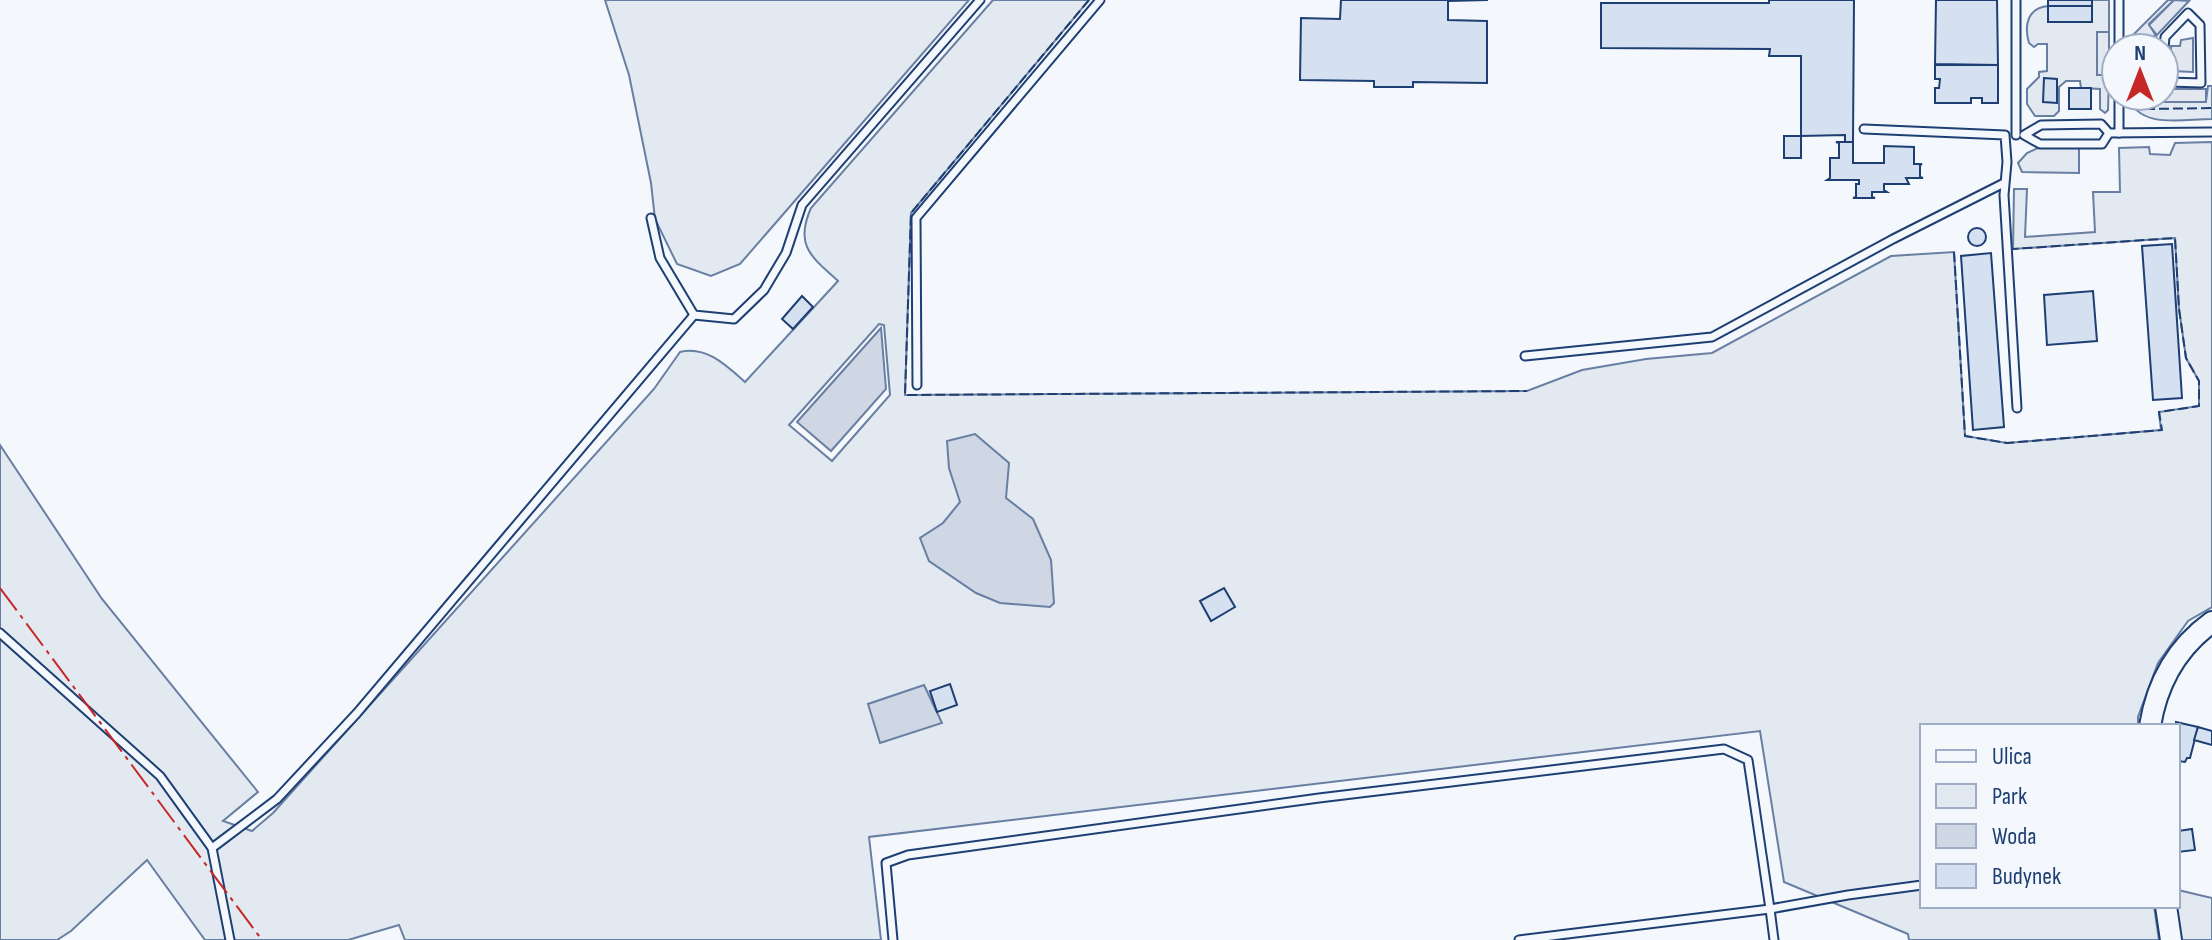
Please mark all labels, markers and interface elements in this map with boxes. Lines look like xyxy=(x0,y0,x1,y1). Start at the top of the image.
north arrow xyxy=(2100,32,2180,112)
text: N xyxy=(2134,40,2146,67)
legend xyxy=(1920,724,2180,908)
text: Ulica xyxy=(1992,742,2032,771)
text: Park xyxy=(1992,782,2027,811)
text: Woda xyxy=(1992,822,2036,851)
text: Budynek xyxy=(1992,862,2061,891)

